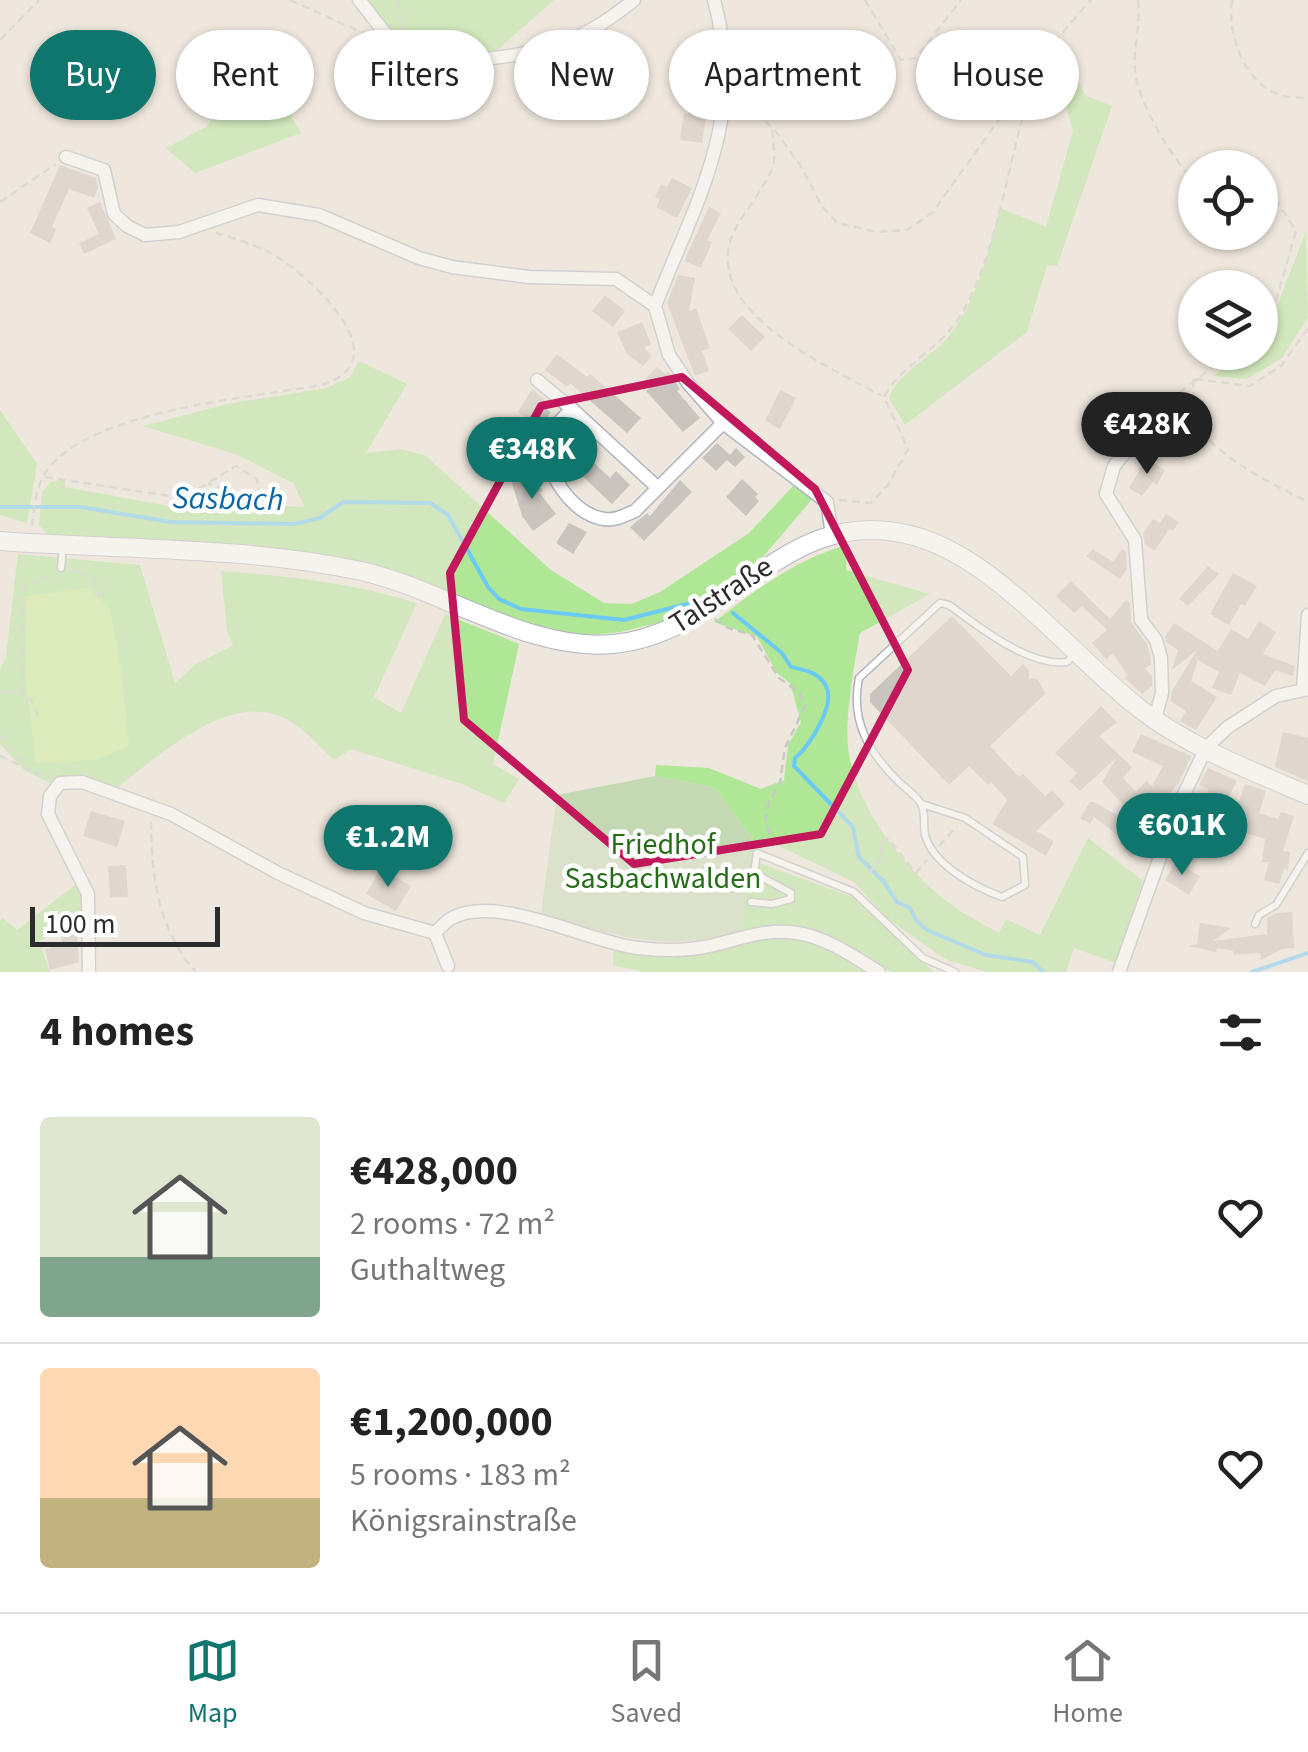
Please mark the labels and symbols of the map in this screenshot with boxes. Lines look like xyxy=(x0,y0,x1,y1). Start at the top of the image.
pin: €428K xyxy=(1077,392,1217,477)
pin: €348K xyxy=(462,417,602,502)
water label: Sasbach xyxy=(172,475,284,523)
street label: Talstraße xyxy=(661,545,781,645)
pin: €601K xyxy=(1112,793,1252,878)
pin: €1.2M xyxy=(318,805,458,890)
park label: Friedhof Sasbachwalden xyxy=(565,823,762,900)
scale bar xyxy=(30,902,220,946)

